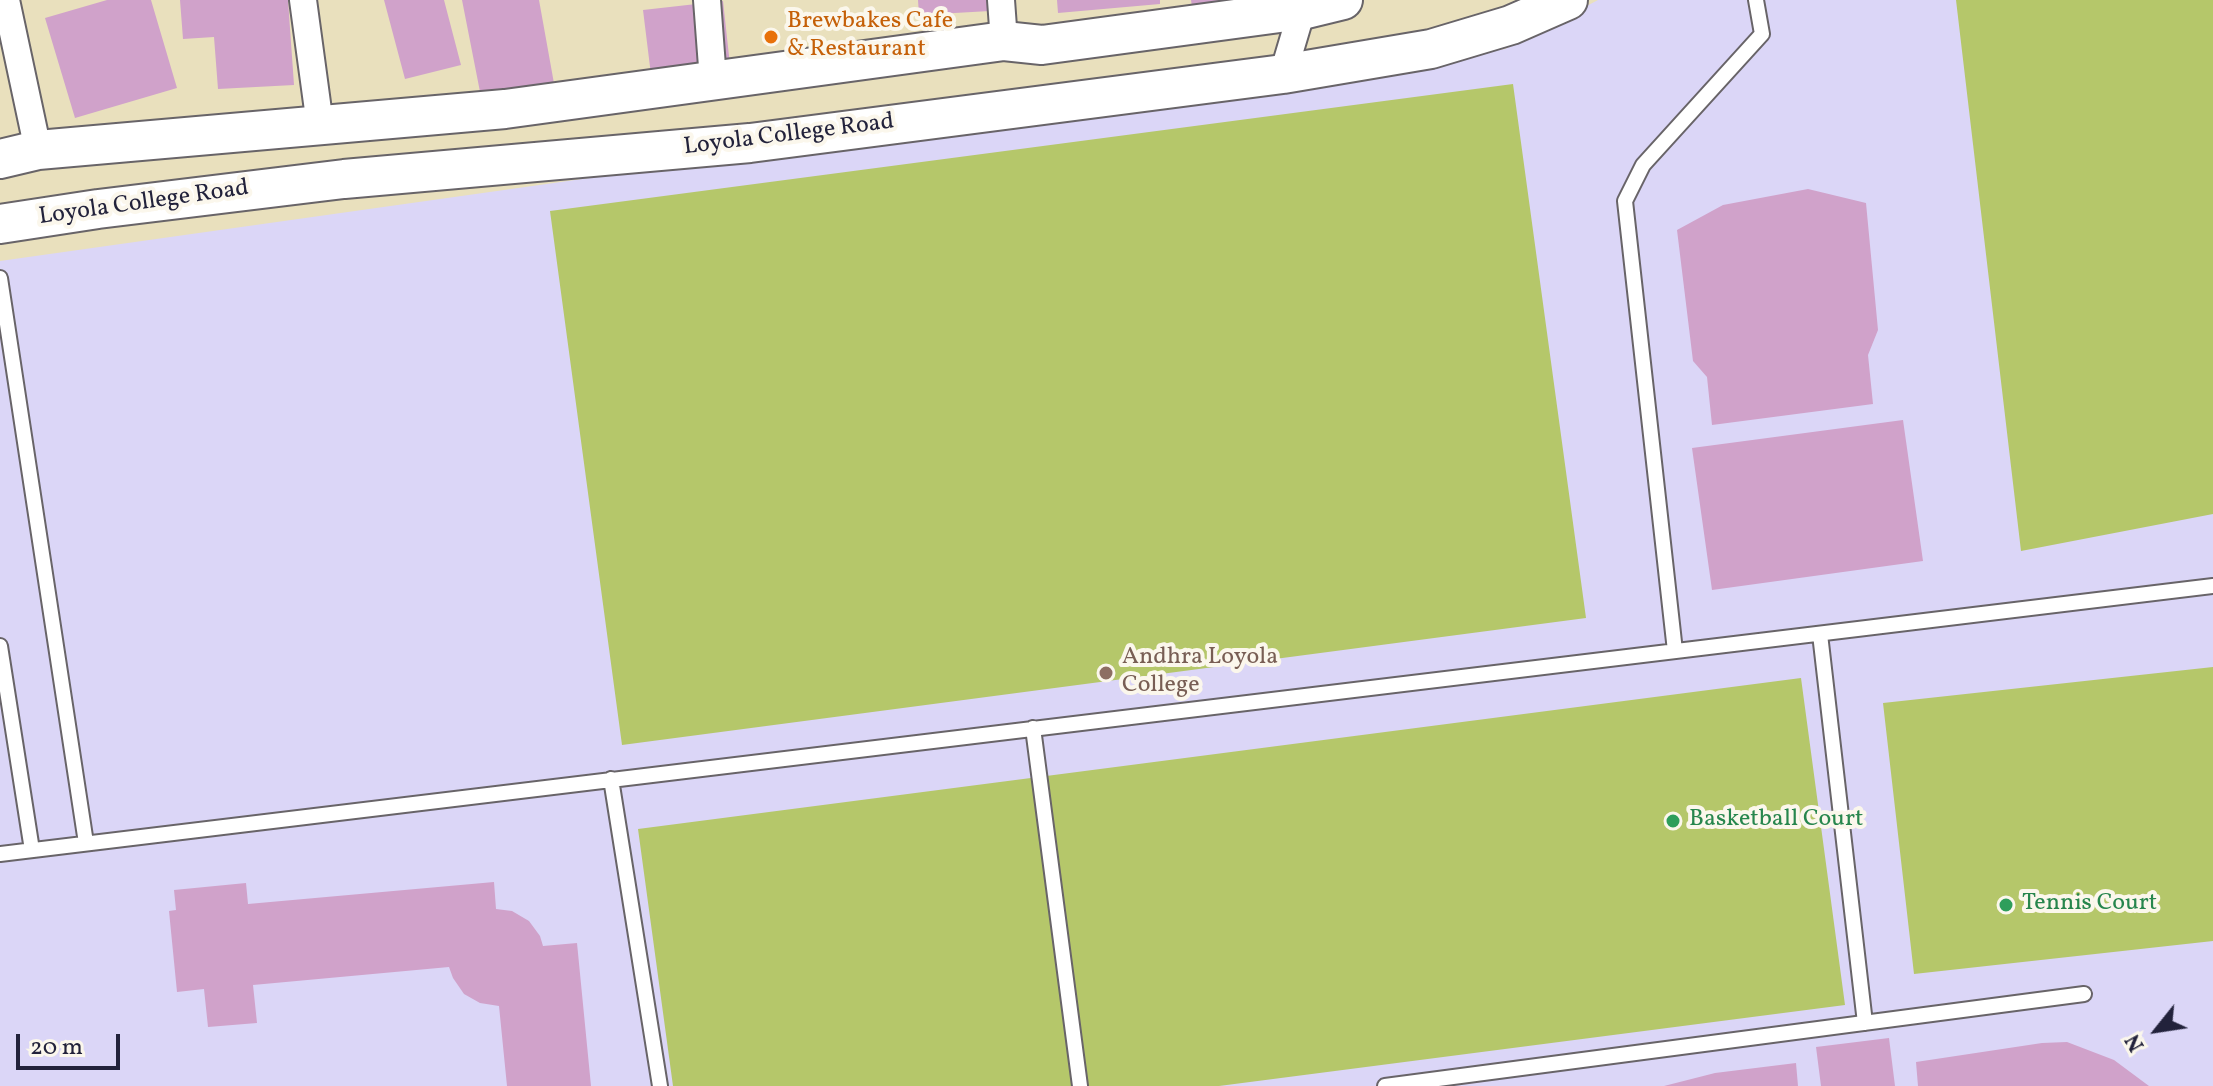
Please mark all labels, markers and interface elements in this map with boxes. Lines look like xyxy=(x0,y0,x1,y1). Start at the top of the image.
place label: Brewbakes Cafe & Restaurant xyxy=(787,9,953,65)
marker: Brewbakes Cafe & Restaurant xyxy=(762,28,780,46)
street label: Loyola College Road xyxy=(682,109,896,163)
street label: Loyola College Road xyxy=(37,175,251,233)
place label: Andhra Loyola College xyxy=(1122,645,1278,701)
marker: Andhra Loyola College xyxy=(1097,664,1115,682)
place label: Basketball Court xyxy=(1689,807,1863,835)
marker: Basketball Court xyxy=(1664,812,1682,830)
place label: Tennis Court xyxy=(2022,891,2157,919)
marker: Tennis Court xyxy=(1997,896,2015,914)
north arrow xyxy=(2117,990,2197,1070)
scale bar xyxy=(20,1018,124,1068)
text: N xyxy=(2118,1028,2153,1057)
text: 20 m xyxy=(30,1031,83,1065)

